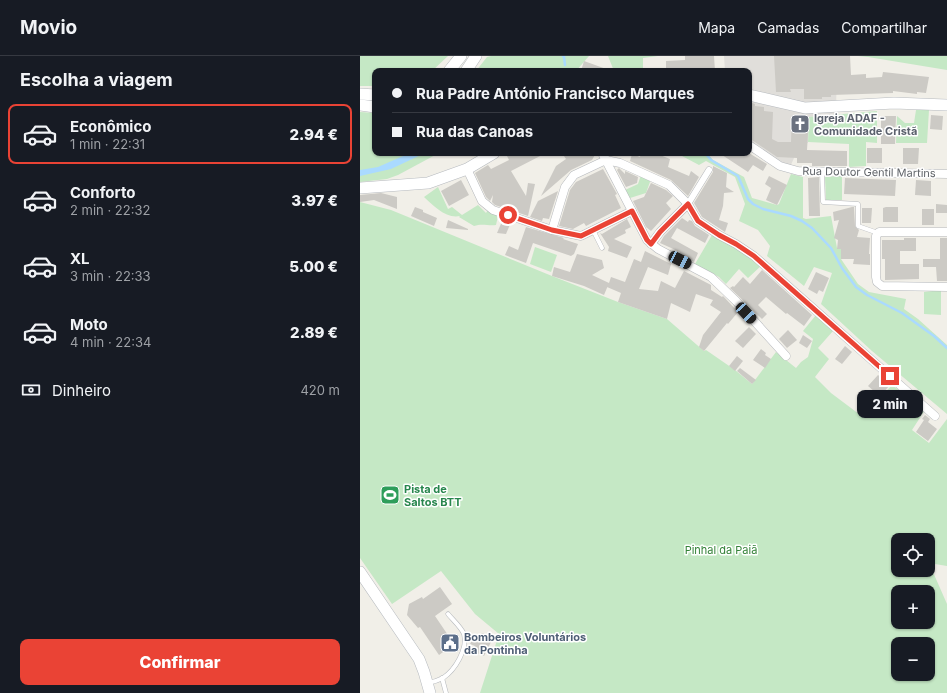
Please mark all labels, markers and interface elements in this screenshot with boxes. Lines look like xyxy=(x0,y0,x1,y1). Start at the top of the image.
text: Movio xyxy=(20,16,77,39)
text: Mapa xyxy=(698,19,735,36)
text: Camadas xyxy=(757,19,819,36)
text: Compartilhar xyxy=(841,19,927,36)
text: Escolha a viagem xyxy=(20,69,173,90)
text: Rua Padre António Francisco Marques xyxy=(416,84,695,103)
place label: Igreja ADAF - Comunidade Cristã xyxy=(814,111,917,138)
church icon: Igreja ADAF - Comunidade Cristã xyxy=(789,113,811,135)
icon: car xyxy=(22,116,58,152)
text: Econômico xyxy=(70,117,151,136)
text: Rua das Canoas xyxy=(416,122,533,141)
text: 2.94 € xyxy=(289,125,338,144)
text: 1 min · 22:31 xyxy=(70,136,145,152)
street label: Rua Doutor Gentil Martins xyxy=(802,164,936,180)
icon: car xyxy=(22,182,58,218)
text: Conforto xyxy=(70,183,135,202)
text: 3.97 € xyxy=(291,191,338,210)
text: 2 min · 22:32 xyxy=(70,202,150,218)
route start xyxy=(499,206,517,224)
icon: car xyxy=(22,248,58,284)
text: XL xyxy=(70,249,90,268)
car xyxy=(667,249,693,271)
text: 5.00 € xyxy=(289,257,338,276)
text: 3 min · 22:33 xyxy=(70,268,151,284)
car xyxy=(733,300,759,326)
icon: car xyxy=(22,314,58,350)
text: Moto xyxy=(70,315,108,334)
text: 2.89 € xyxy=(290,323,338,342)
text: 4 min · 22:34 xyxy=(70,334,151,350)
route end xyxy=(881,367,899,385)
icon: cash xyxy=(20,379,42,401)
text: Dinheiro xyxy=(52,381,111,400)
text: 420 m xyxy=(300,382,340,398)
callout: 2 min xyxy=(857,390,923,418)
text: 2 min xyxy=(872,396,908,412)
place label: Pista de Saltos BTT xyxy=(404,482,462,509)
sports icon: Pista de Saltos BTT xyxy=(379,484,401,506)
map controls xyxy=(891,533,935,681)
button: locate xyxy=(891,533,935,577)
park label: Pinhal da Paiã xyxy=(685,543,757,557)
button: + xyxy=(891,585,935,629)
place label: Bombeiros Voluntários da Pontinha xyxy=(464,630,586,657)
public building icon: Bombeiros Voluntários da Pontinha xyxy=(439,632,461,654)
button: − xyxy=(891,637,935,681)
button: Confirmar xyxy=(20,639,340,685)

